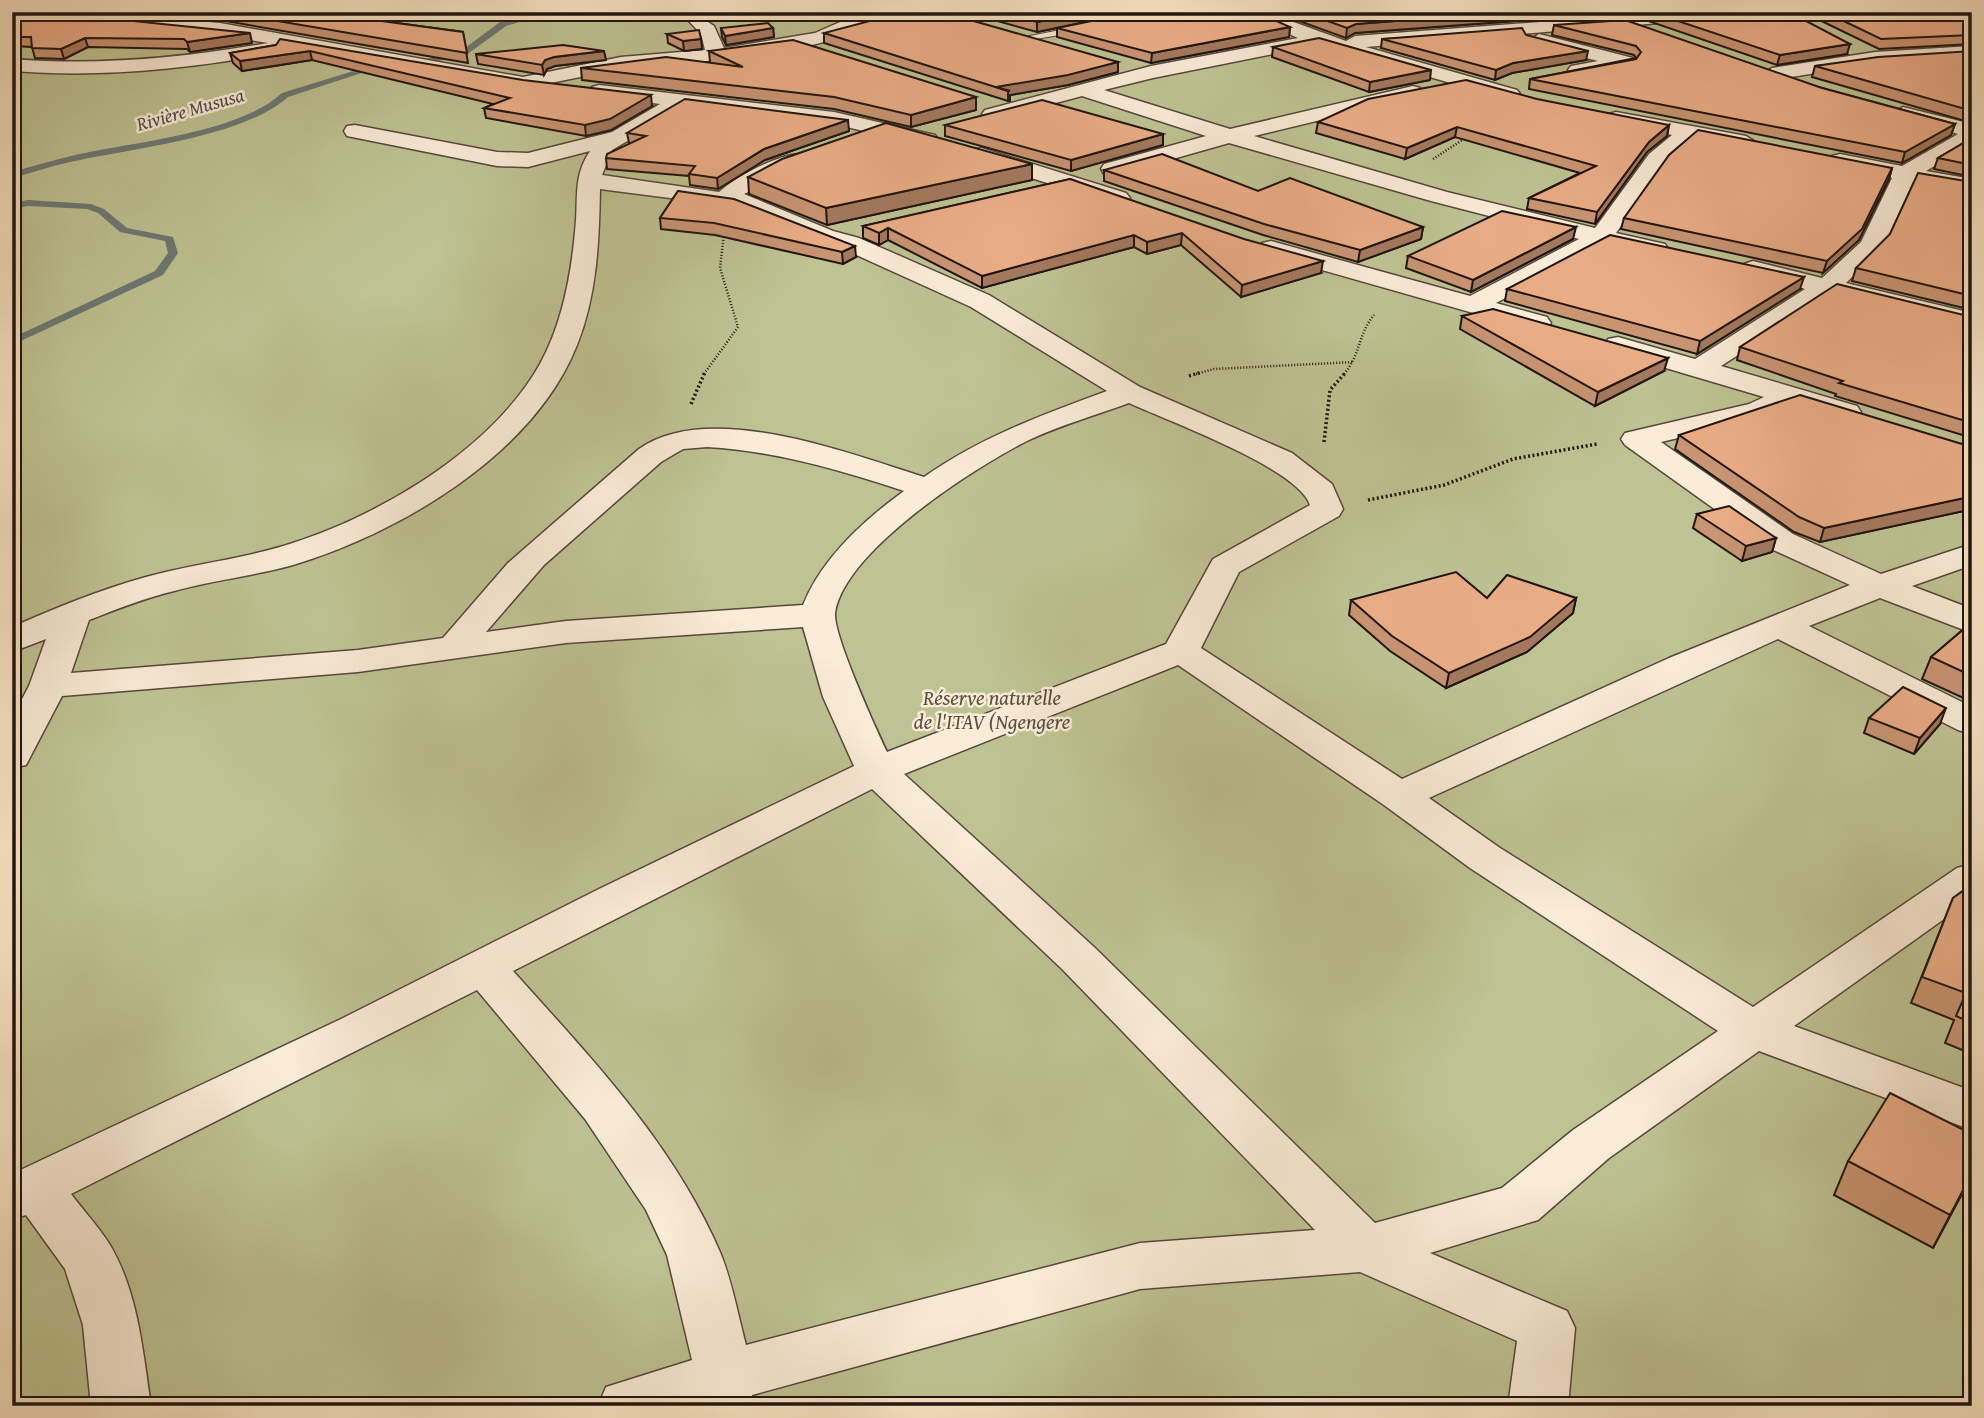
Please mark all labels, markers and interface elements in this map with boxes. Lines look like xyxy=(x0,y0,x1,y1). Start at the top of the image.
water label: Rivière Mususa xyxy=(132,80,247,138)
park label: Réserve naturelle de l'ITAV (Ngengere xyxy=(914,682,1070,737)

